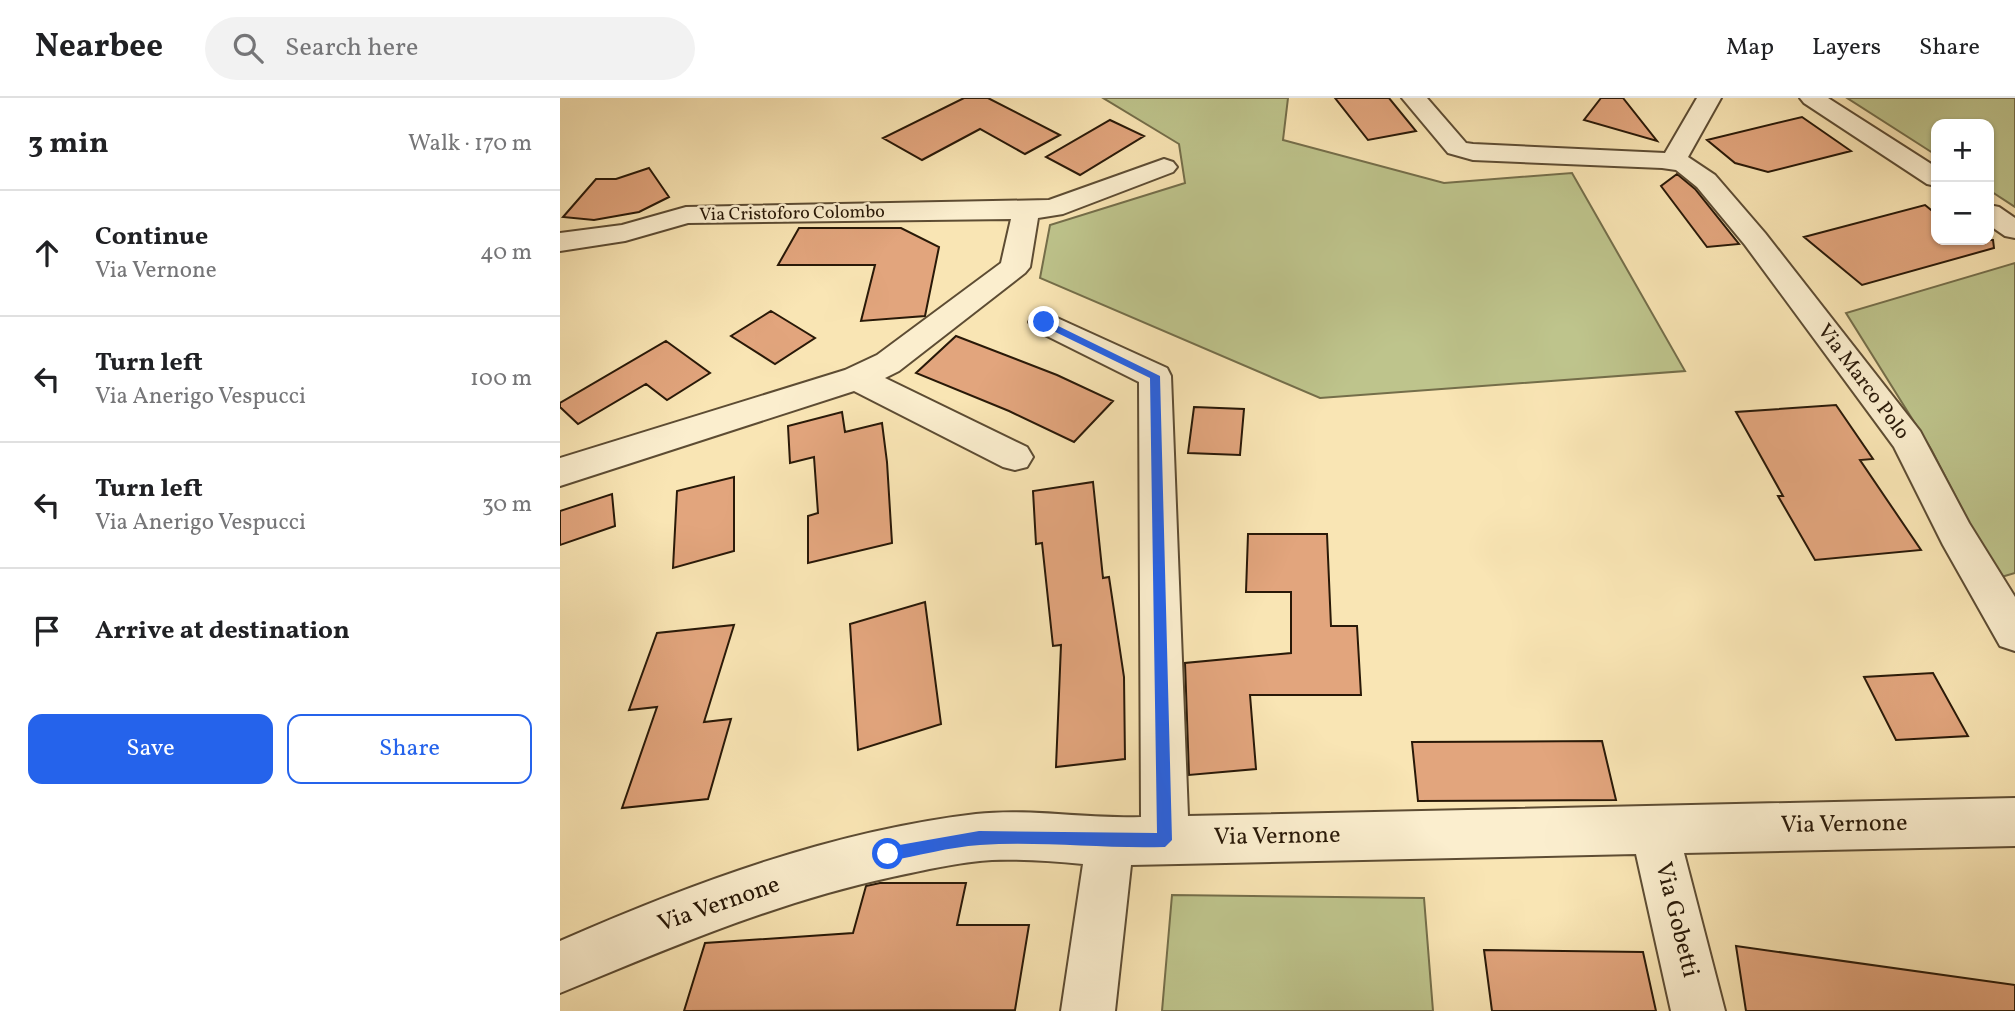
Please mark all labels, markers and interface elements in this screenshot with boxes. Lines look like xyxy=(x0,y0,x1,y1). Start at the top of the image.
search box xyxy=(205,17,695,80)
text: Nearbee xyxy=(35,25,163,71)
icon: search xyxy=(229,29,267,67)
text: Search here xyxy=(285,30,418,66)
text: Map xyxy=(1726,31,1774,65)
text: Layers xyxy=(1812,31,1881,65)
text: Share xyxy=(1919,31,1980,65)
map controls xyxy=(1931,119,1994,245)
button: + xyxy=(1931,119,1994,182)
text: 3 min xyxy=(28,123,109,165)
text: Walk · 170 m xyxy=(408,128,532,160)
button: − xyxy=(1931,182,1994,245)
street label: Via Cristoforo Colombo xyxy=(699,200,885,228)
text: Continue xyxy=(95,219,208,255)
icon: ahead xyxy=(28,234,66,272)
text: 40 m xyxy=(480,237,532,269)
text: Via Vernone xyxy=(95,255,217,287)
route end xyxy=(1028,306,1059,337)
street label: Via Marco Polo xyxy=(1810,318,1916,446)
text: Turn left xyxy=(95,345,203,381)
icon: left xyxy=(28,360,66,398)
text: 100 m xyxy=(470,363,532,395)
text: Via Anerigo Vespucci xyxy=(95,381,306,413)
text: Turn left xyxy=(95,471,203,507)
icon: left xyxy=(28,486,66,524)
text: 30 m xyxy=(482,489,532,521)
text: Via Anerigo Vespucci xyxy=(95,507,306,539)
icon: arrive xyxy=(28,612,66,650)
text: Arrive at destination xyxy=(95,613,350,649)
button: Save xyxy=(28,714,273,784)
button: Share xyxy=(287,714,532,784)
street label: Via Vernone xyxy=(1780,807,1908,843)
street label: Via Vernone xyxy=(1213,819,1341,855)
route start xyxy=(872,838,903,869)
street label: Via Gobetti xyxy=(1645,859,1707,981)
street label: Via Vernone xyxy=(653,868,785,942)

